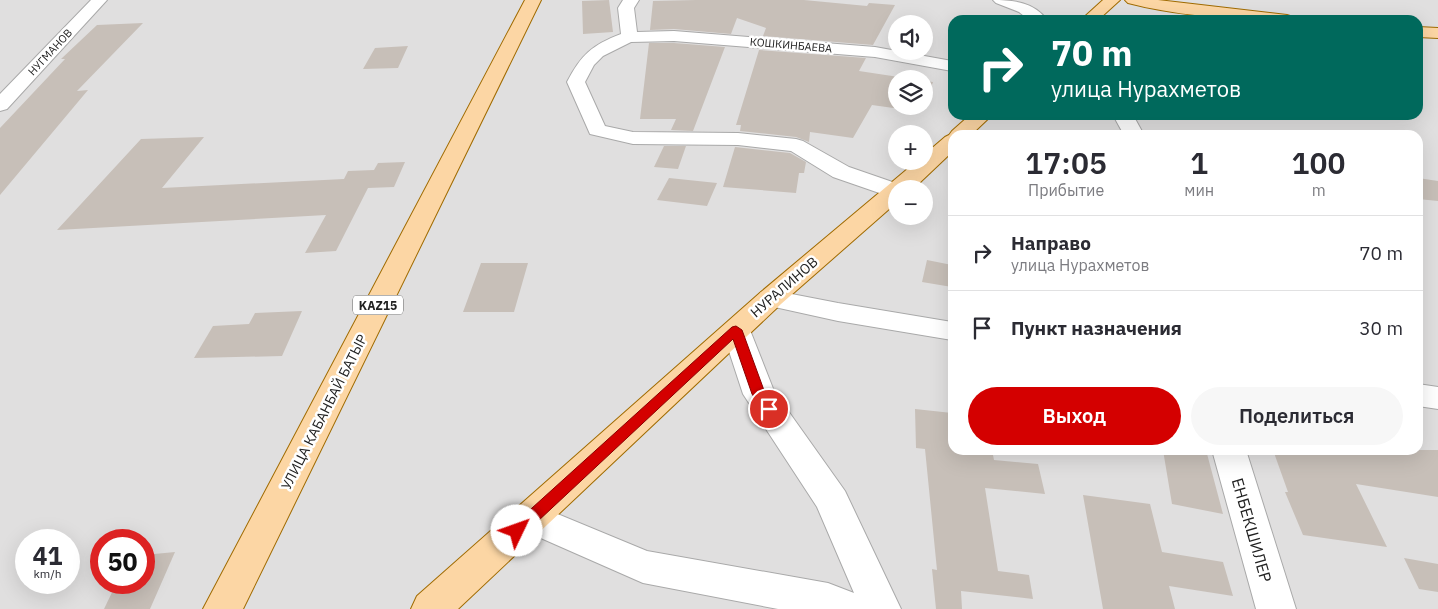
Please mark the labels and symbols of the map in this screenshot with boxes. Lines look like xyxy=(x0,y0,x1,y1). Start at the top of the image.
street label: НУГМАНОВ xyxy=(25,26,75,78)
street label: КОШКИНБАЕВА xyxy=(749,34,833,56)
street label: НУРАЛИНОВ xyxy=(747,253,821,321)
road number: KAZ15 xyxy=(353,296,403,314)
street label: УЛИЦА КАБАНБАЙ БАТЫР xyxy=(276,331,371,493)
pin xyxy=(748,388,790,430)
street label: ЕНБЕКШИЛЕР xyxy=(1228,476,1276,585)
position arrow xyxy=(490,504,542,556)
speed limit sign: 50 xyxy=(90,529,155,594)

